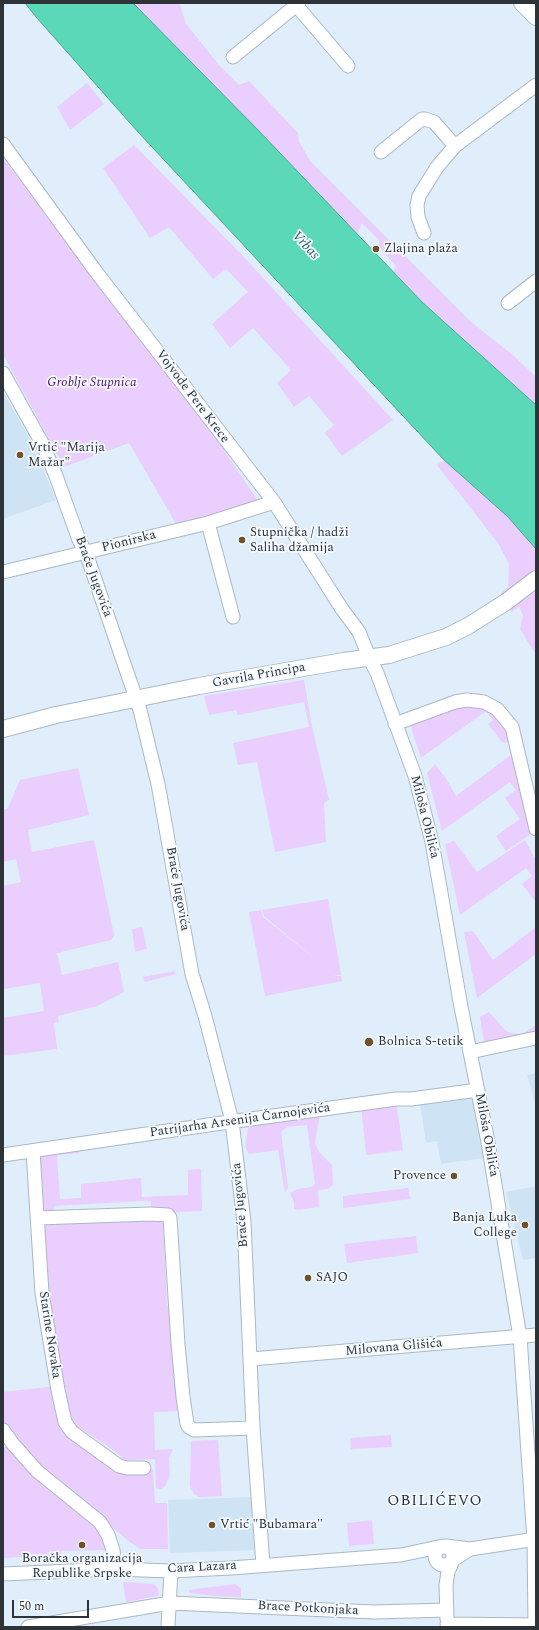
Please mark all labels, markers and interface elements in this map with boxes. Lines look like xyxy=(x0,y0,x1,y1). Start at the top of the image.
water label: Vrbas xyxy=(288,228,322,264)
place label: Zlajina plaža xyxy=(384,241,458,257)
marker: Zlajina plaža xyxy=(371,244,381,254)
street label: Vojvode Pere Krece xyxy=(152,347,232,447)
park label: Groblje Stupnica xyxy=(47,375,137,391)
place label: Vrtić "Marija Mažar" xyxy=(28,440,105,471)
marker: Vrtić "Marija Mažar" xyxy=(15,450,25,460)
place label: Stupnička / hadži Saliha džamija xyxy=(250,525,349,556)
street label: Pionirska xyxy=(100,528,158,556)
street label: Braće Jugovića xyxy=(71,534,115,620)
marker: Stupnička / hadži Saliha džamija xyxy=(237,535,247,545)
street label: Gavrila Principa xyxy=(211,660,307,692)
street label: Miloša Obilića xyxy=(406,774,442,860)
street label: Braće Jugovića xyxy=(162,846,192,932)
place label: Bolnica S-tetik xyxy=(378,1034,464,1050)
marker: Bolnica S-tetik xyxy=(363,1036,375,1048)
street label: Miloša Obilića xyxy=(471,1092,501,1178)
street label: Patrijarha Arsenija Čarnojevića xyxy=(149,1101,331,1141)
street label: Braće Jugovića xyxy=(230,1162,252,1248)
place label: Provence xyxy=(393,1168,446,1184)
marker: Provence xyxy=(449,1171,459,1181)
place label: Banja Luka College xyxy=(452,1210,517,1241)
marker: Banja Luka College xyxy=(520,1220,530,1230)
place label: SAJO xyxy=(316,1270,348,1286)
marker: SAJO xyxy=(303,1273,313,1283)
street label: Starine Novaka xyxy=(34,1290,64,1380)
street label: Milovana Glišića xyxy=(345,1336,443,1360)
district label: OBILIĆEVO xyxy=(387,1493,483,1511)
place label: Vrtić "Bubamara" xyxy=(220,1517,323,1533)
marker: Vrtić "Bubamara" xyxy=(207,1520,217,1530)
marker: Boračka organizacija Republike Srpske xyxy=(77,1540,87,1550)
place label: Boračka organizacija Republike Srpske xyxy=(22,1551,142,1582)
street label: Cara Lazara xyxy=(167,1558,237,1578)
scale bar xyxy=(14,1592,91,1618)
text: 50 m xyxy=(19,1597,44,1616)
street label: Brace Potkonjaka xyxy=(257,1599,359,1619)

